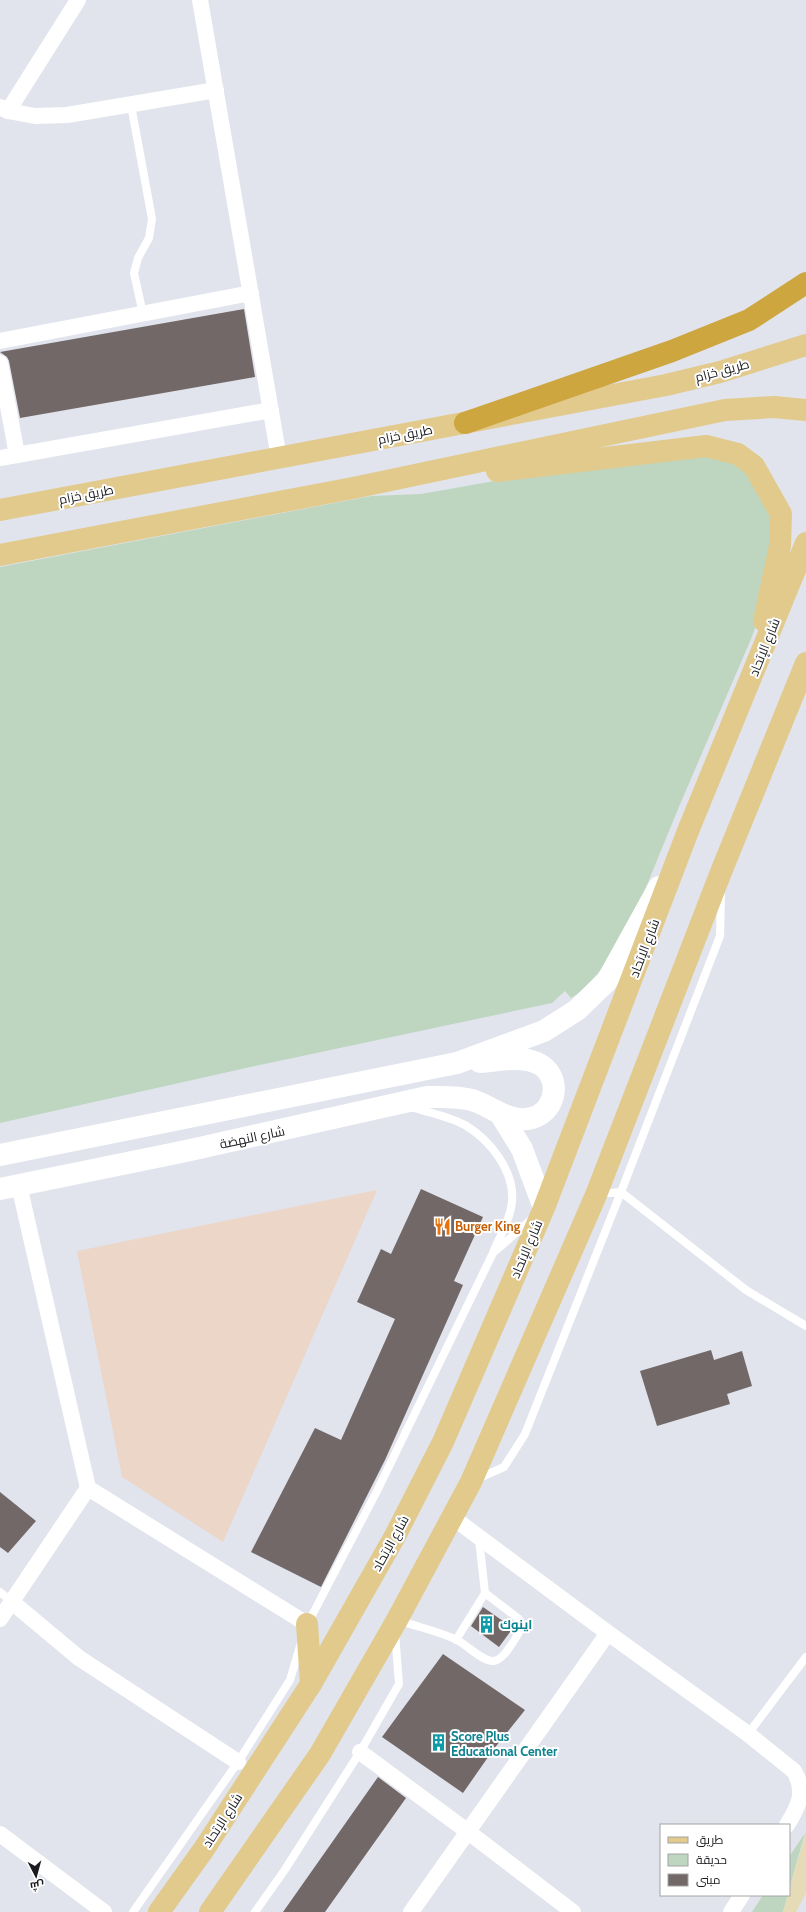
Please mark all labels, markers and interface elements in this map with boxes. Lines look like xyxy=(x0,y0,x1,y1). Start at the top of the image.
street label: طريق خزام xyxy=(693,355,751,387)
street label: طريق خزام xyxy=(376,421,434,449)
street label: طريق خزام xyxy=(57,481,115,509)
street label: شارع الإتحاد xyxy=(745,616,784,679)
street label: شارع الإتحاد xyxy=(626,916,663,980)
street label: شارع النهضة xyxy=(218,1122,286,1153)
restaurant icon: Burger King xyxy=(432,1216,452,1236)
place label: Burger King xyxy=(455,1218,521,1234)
street label: شارع الإتحاد xyxy=(507,1218,546,1281)
street label: شارع الإتحاد xyxy=(368,1512,413,1574)
building icon: اينوك xyxy=(477,1614,497,1634)
place label: اينوك xyxy=(500,1616,532,1633)
place label: Score Plus Educational Center xyxy=(451,1728,558,1759)
building icon: Score Plus Educational Center xyxy=(428,1733,448,1753)
street label: شارع الإتحاد xyxy=(199,1790,246,1851)
legend xyxy=(660,1824,790,1896)
text: طريق xyxy=(696,1832,724,1847)
text: حديقة xyxy=(696,1852,727,1867)
north arrow xyxy=(16,1856,56,1896)
text: مبنى xyxy=(696,1872,721,1887)
text: ش xyxy=(29,1878,45,1894)

